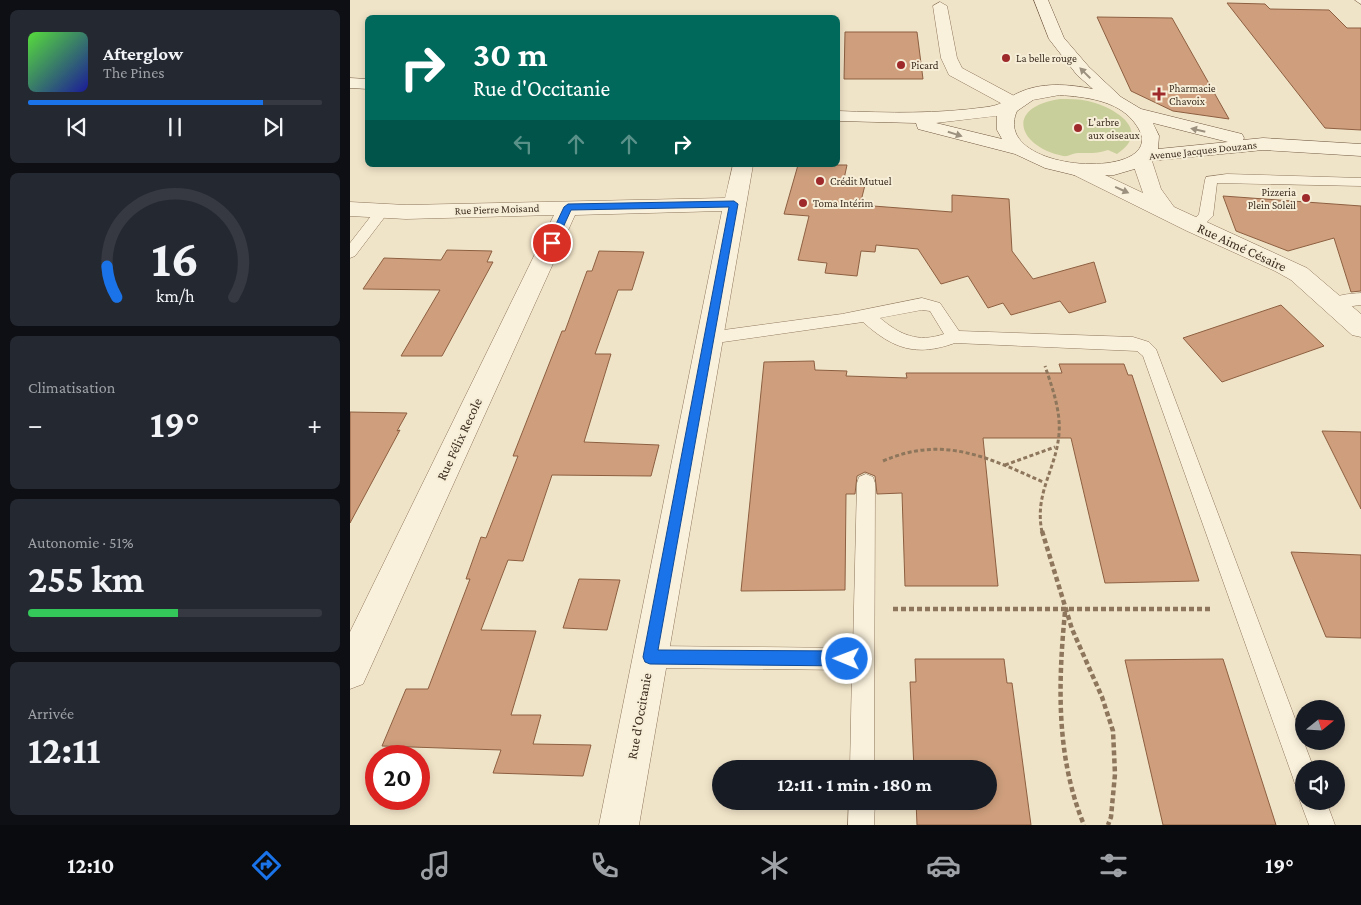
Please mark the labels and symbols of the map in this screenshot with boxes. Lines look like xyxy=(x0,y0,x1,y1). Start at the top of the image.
marker: La belle rouge xyxy=(1000,52,1012,64)
place label: La belle rouge xyxy=(1016,52,1077,65)
marker: Picard xyxy=(895,59,907,71)
place label: Picard xyxy=(911,59,939,71)
one-way arrow xyxy=(1079,67,1091,79)
place label: Pharmacie Chavoix xyxy=(1169,82,1216,107)
marker: Pharmacie Chavoix xyxy=(1153,88,1165,100)
place label: L'arbre aux oiseaux xyxy=(1088,116,1140,141)
marker: L'arbre aux oiseaux xyxy=(1072,122,1084,134)
one-way arrow xyxy=(1191,126,1206,134)
one-way arrow xyxy=(948,131,963,139)
street label: Avenue Jacques Douzans xyxy=(1148,138,1258,163)
marker: Crédit Mutuel xyxy=(814,175,826,187)
place label: Crédit Mutuel xyxy=(830,175,892,187)
one-way arrow xyxy=(1115,186,1129,194)
place label: Pizzeria Plein Soleil xyxy=(1248,186,1296,211)
marker: Pizzeria Plein Soleil xyxy=(1300,192,1312,204)
marker: Toma Intérim xyxy=(797,197,809,209)
place label: Toma Intérim xyxy=(813,197,873,209)
street label: Rue Pierre Moisand xyxy=(454,202,540,216)
street label: Rue Aimé Césaire xyxy=(1195,219,1289,275)
pin xyxy=(531,222,573,264)
street label: Rue Félix Recole xyxy=(433,395,485,483)
position arrow xyxy=(820,632,872,684)
street label: Rue d'Occitanie xyxy=(624,672,654,760)
north arrow xyxy=(1295,700,1345,750)
speed limit sign: 20 xyxy=(365,745,430,810)

